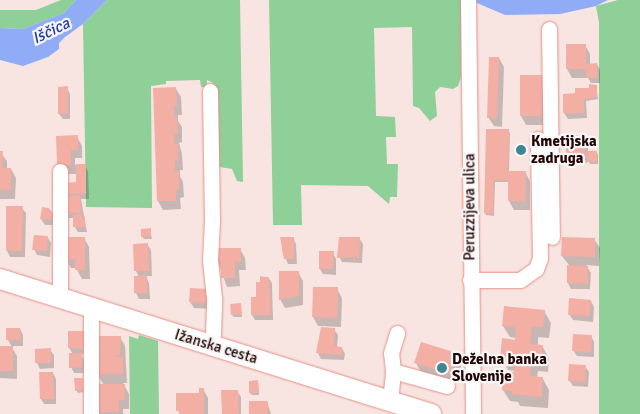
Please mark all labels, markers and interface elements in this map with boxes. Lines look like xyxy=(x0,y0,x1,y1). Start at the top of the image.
water label: Iščica xyxy=(29,14,73,48)
place label: Kmetijska zadruga xyxy=(531,132,597,167)
marker: Kmetijska zadruga xyxy=(515,144,527,156)
street label: Peruzzijeva ulica xyxy=(461,153,479,261)
street label: Ižanska cesta xyxy=(172,326,260,368)
place label: Deželna banka Slovenije xyxy=(452,350,547,385)
marker: Deželna banka Slovenije xyxy=(436,362,448,374)

